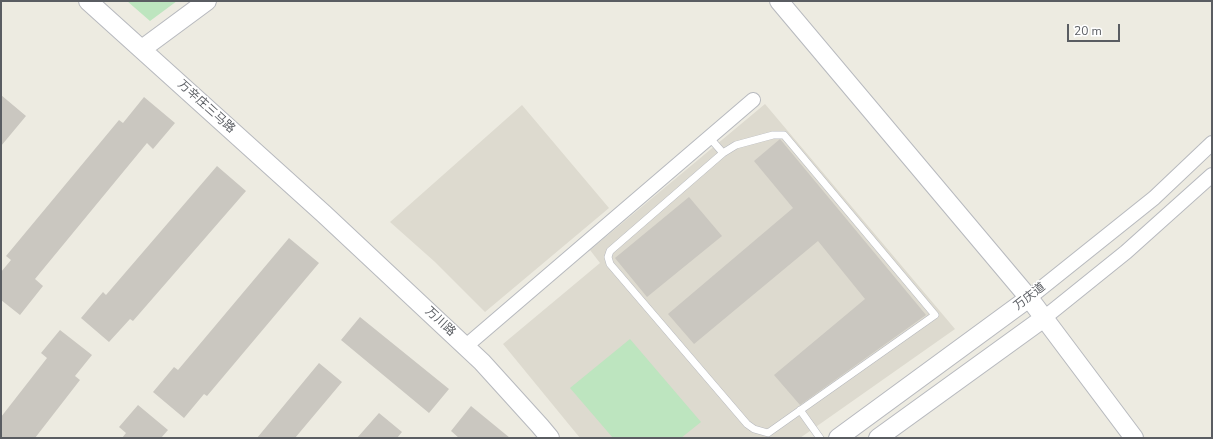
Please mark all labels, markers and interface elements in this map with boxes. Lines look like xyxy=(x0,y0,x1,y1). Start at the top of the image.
scale bar xyxy=(1069,16,1122,42)
text: 20 m xyxy=(1074,23,1102,39)
street label: 万辛庄三马路 xyxy=(174,78,238,136)
street label: 万庆道 xyxy=(1011,280,1049,314)
street label: 万川路 xyxy=(422,304,458,340)

